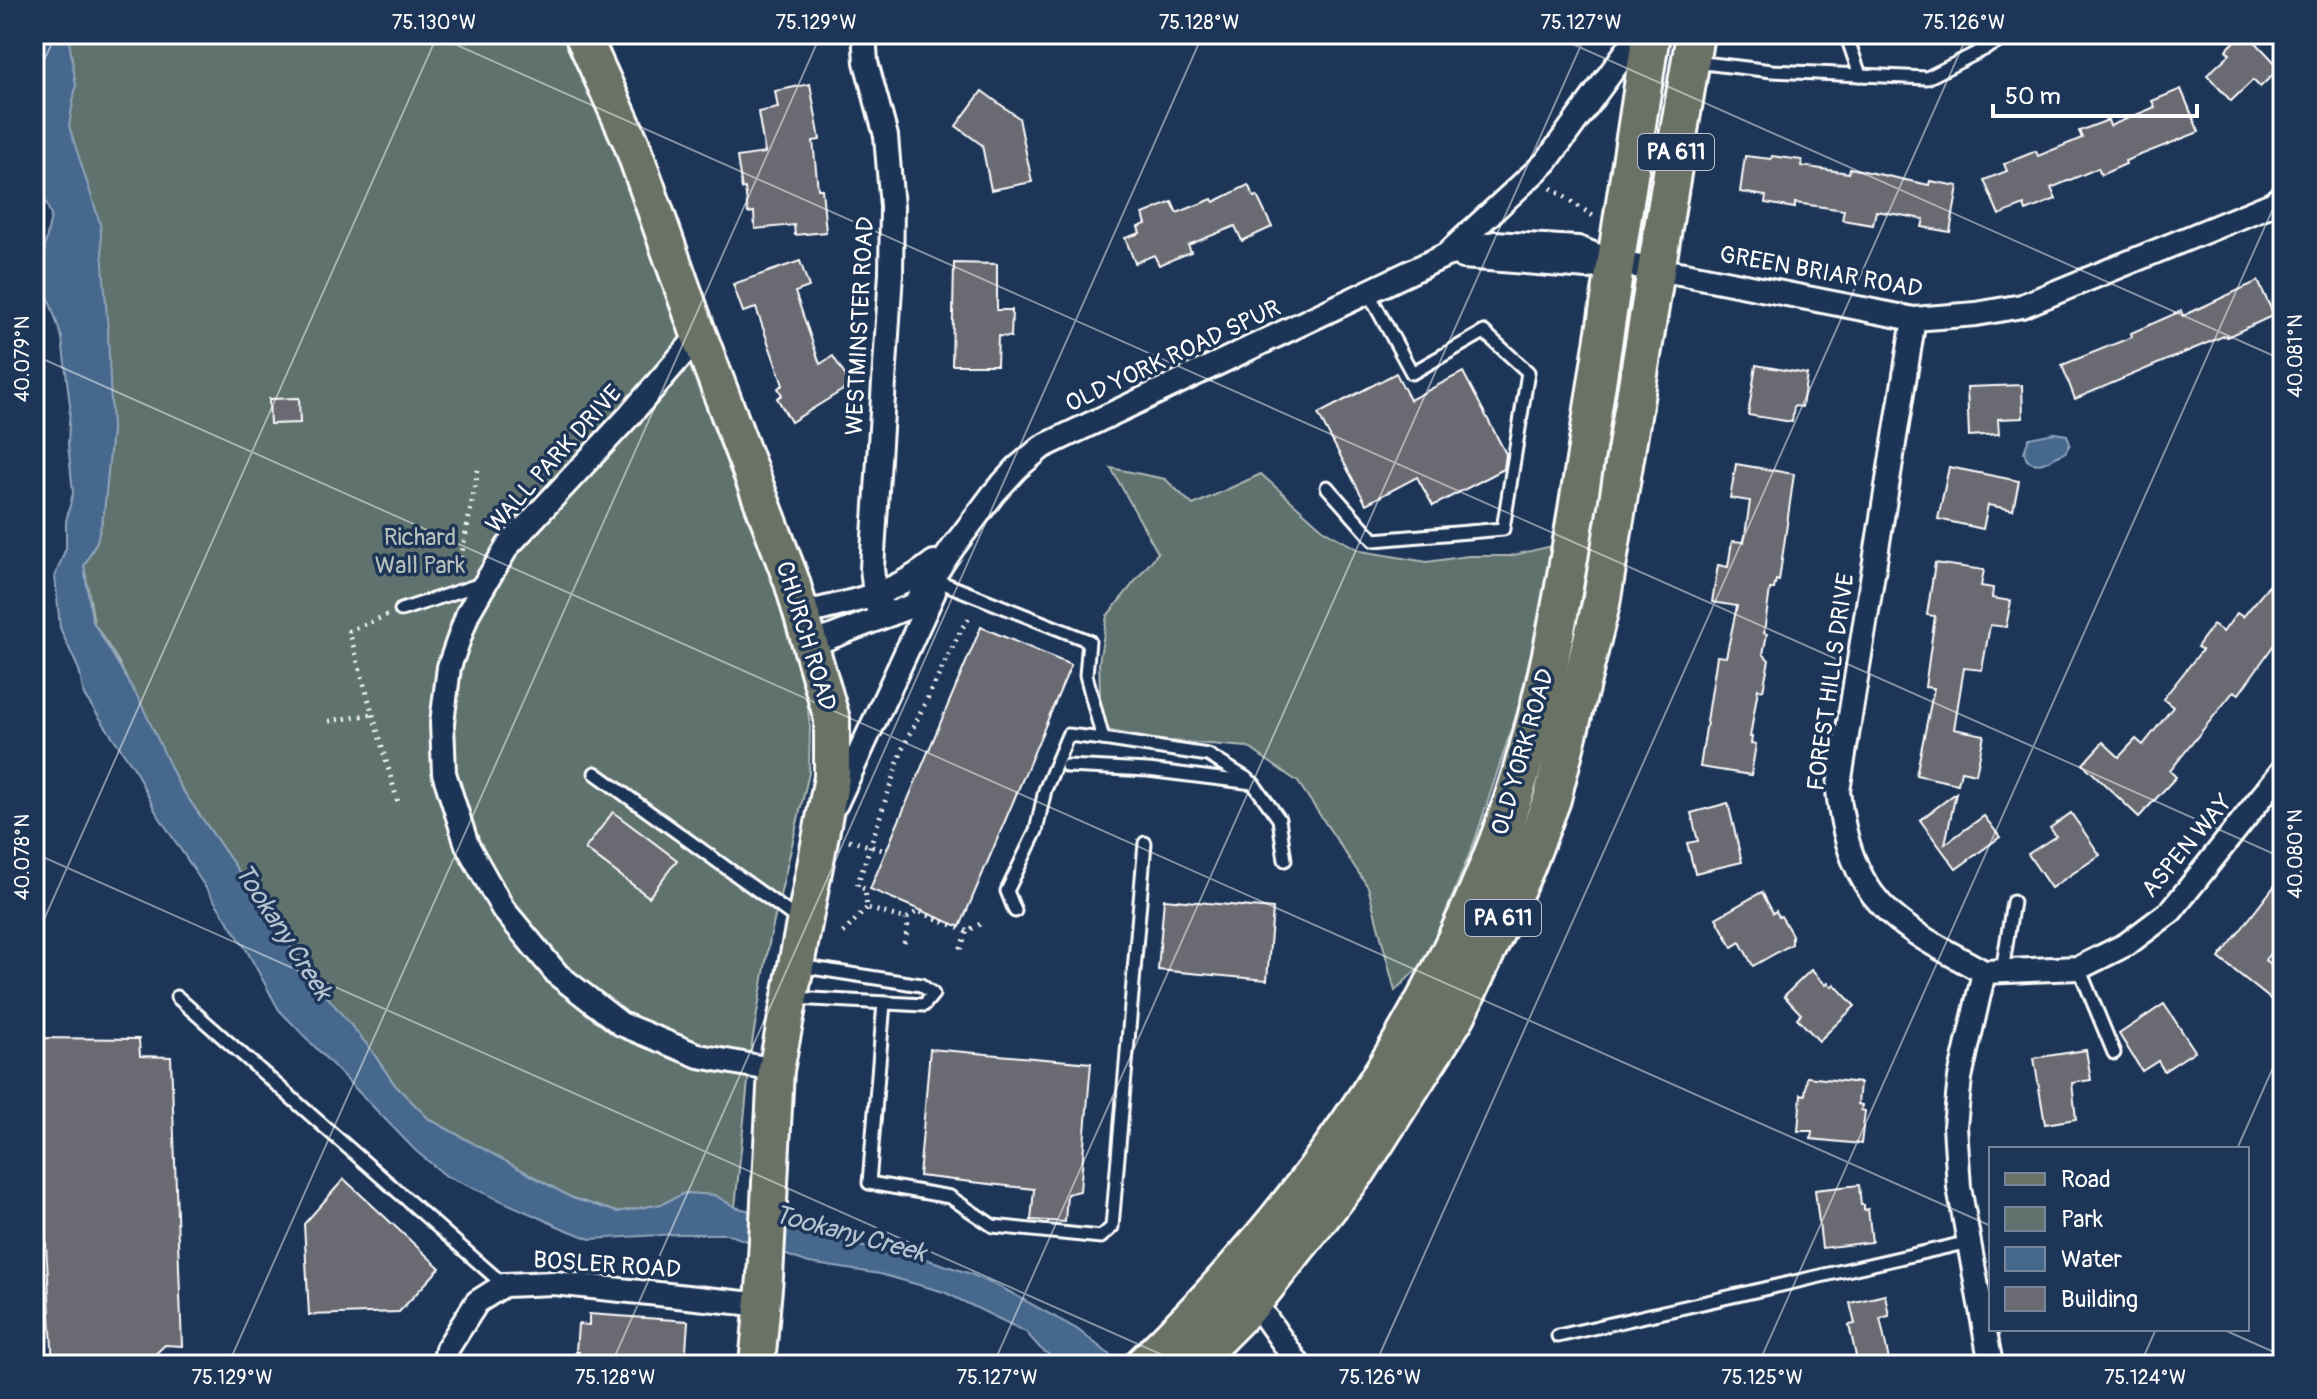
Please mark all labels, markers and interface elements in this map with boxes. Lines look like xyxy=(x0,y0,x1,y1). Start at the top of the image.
text: 75.130°W xyxy=(392,10,476,35)
text: 75.129°W xyxy=(776,10,856,35)
text: 75.128°W xyxy=(1159,10,1239,35)
text: 75.127°W xyxy=(1540,10,1622,35)
text: 75.126°W xyxy=(1923,10,2005,35)
scale bar xyxy=(1993,68,2197,118)
text: 50 m xyxy=(2005,82,2061,111)
road number: PA 611 xyxy=(1638,134,1714,170)
street label: WESTMINSTER ROAD xyxy=(840,216,880,436)
street label: GREEN BRIAR ROAD xyxy=(1717,240,1925,304)
street label: OLD YORK ROAD SPUR xyxy=(1061,293,1285,419)
text: 40.081°N xyxy=(2283,314,2308,398)
text: 40.079°N xyxy=(10,316,35,402)
street label: WALL PARK DRIVE xyxy=(480,379,628,539)
park label: Richard Wall Park xyxy=(375,523,465,580)
street label: CHURCH ROAD xyxy=(770,558,842,714)
street label: FOREST HILLS DRIVE xyxy=(1801,571,1861,793)
street label: OLD YORK ROAD xyxy=(1485,666,1561,838)
street label: ASPEN WAY xyxy=(2135,788,2239,904)
text: 40.080°N xyxy=(2283,809,2308,899)
text: 40.078°N xyxy=(10,814,35,900)
water label: Tookany Creek xyxy=(227,858,340,1008)
road number: PA 611 xyxy=(1465,900,1541,936)
legend xyxy=(1989,1147,2249,1331)
text: Road xyxy=(2061,1165,2111,1194)
water label: Tookany Creek xyxy=(771,1198,931,1270)
text: Park xyxy=(2061,1205,2103,1234)
street label: BOSLER ROAD xyxy=(532,1245,682,1285)
text: Water xyxy=(2061,1245,2122,1274)
text: Building xyxy=(2061,1285,2138,1314)
text: 75.129°W xyxy=(192,1365,272,1390)
text: 75.128°W xyxy=(575,1365,655,1390)
text: 75.127°W xyxy=(956,1365,1038,1390)
text: 75.126°W xyxy=(1339,1365,1421,1390)
text: 75.125°W xyxy=(1721,1365,1803,1390)
text: 75.124°W xyxy=(2104,1365,2186,1390)

